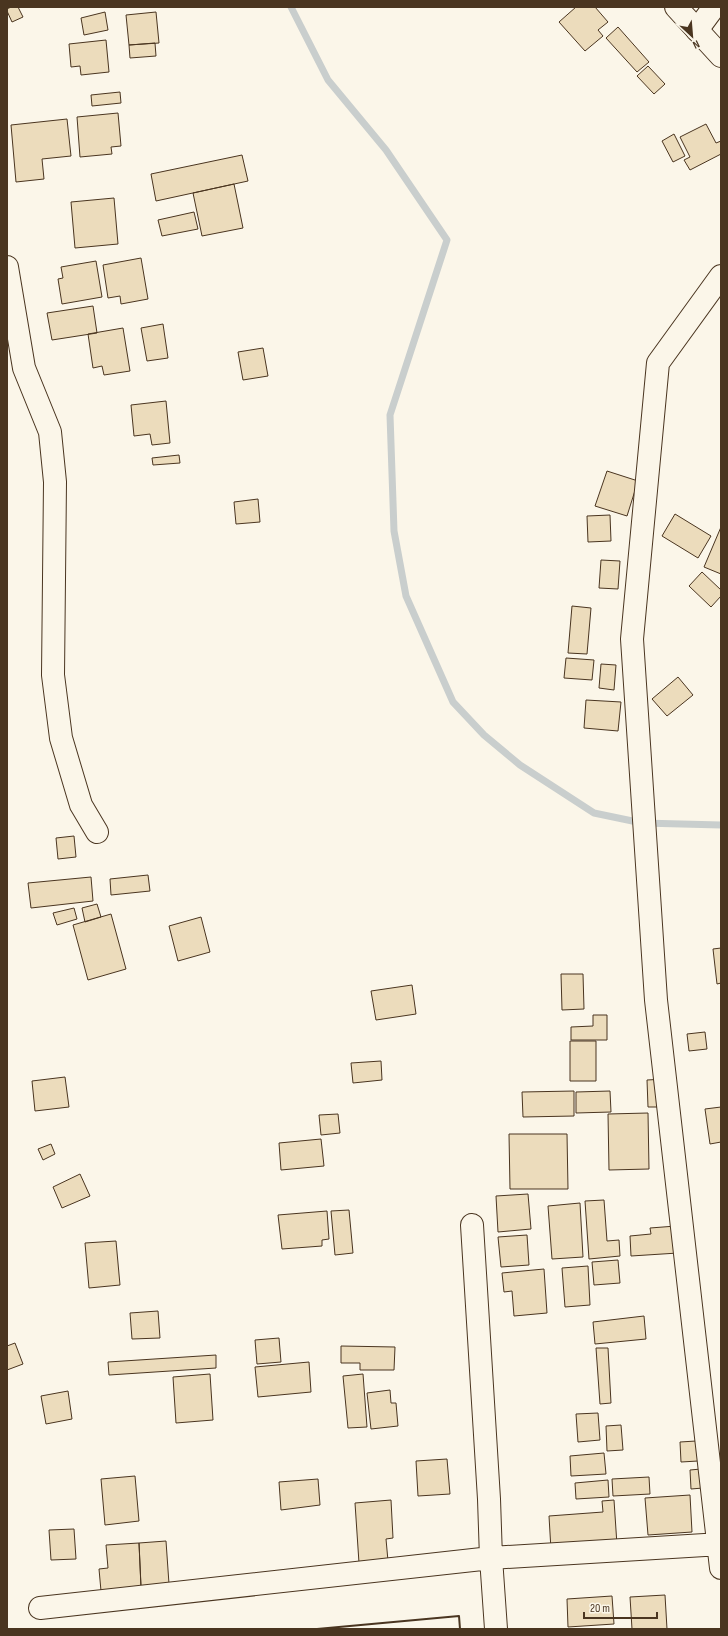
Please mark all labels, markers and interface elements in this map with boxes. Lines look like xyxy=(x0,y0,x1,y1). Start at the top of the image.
north arrow xyxy=(672,16,712,56)
text: N xyxy=(691,37,702,52)
scale bar xyxy=(584,1594,657,1620)
text: 20 m xyxy=(590,1601,610,1616)

